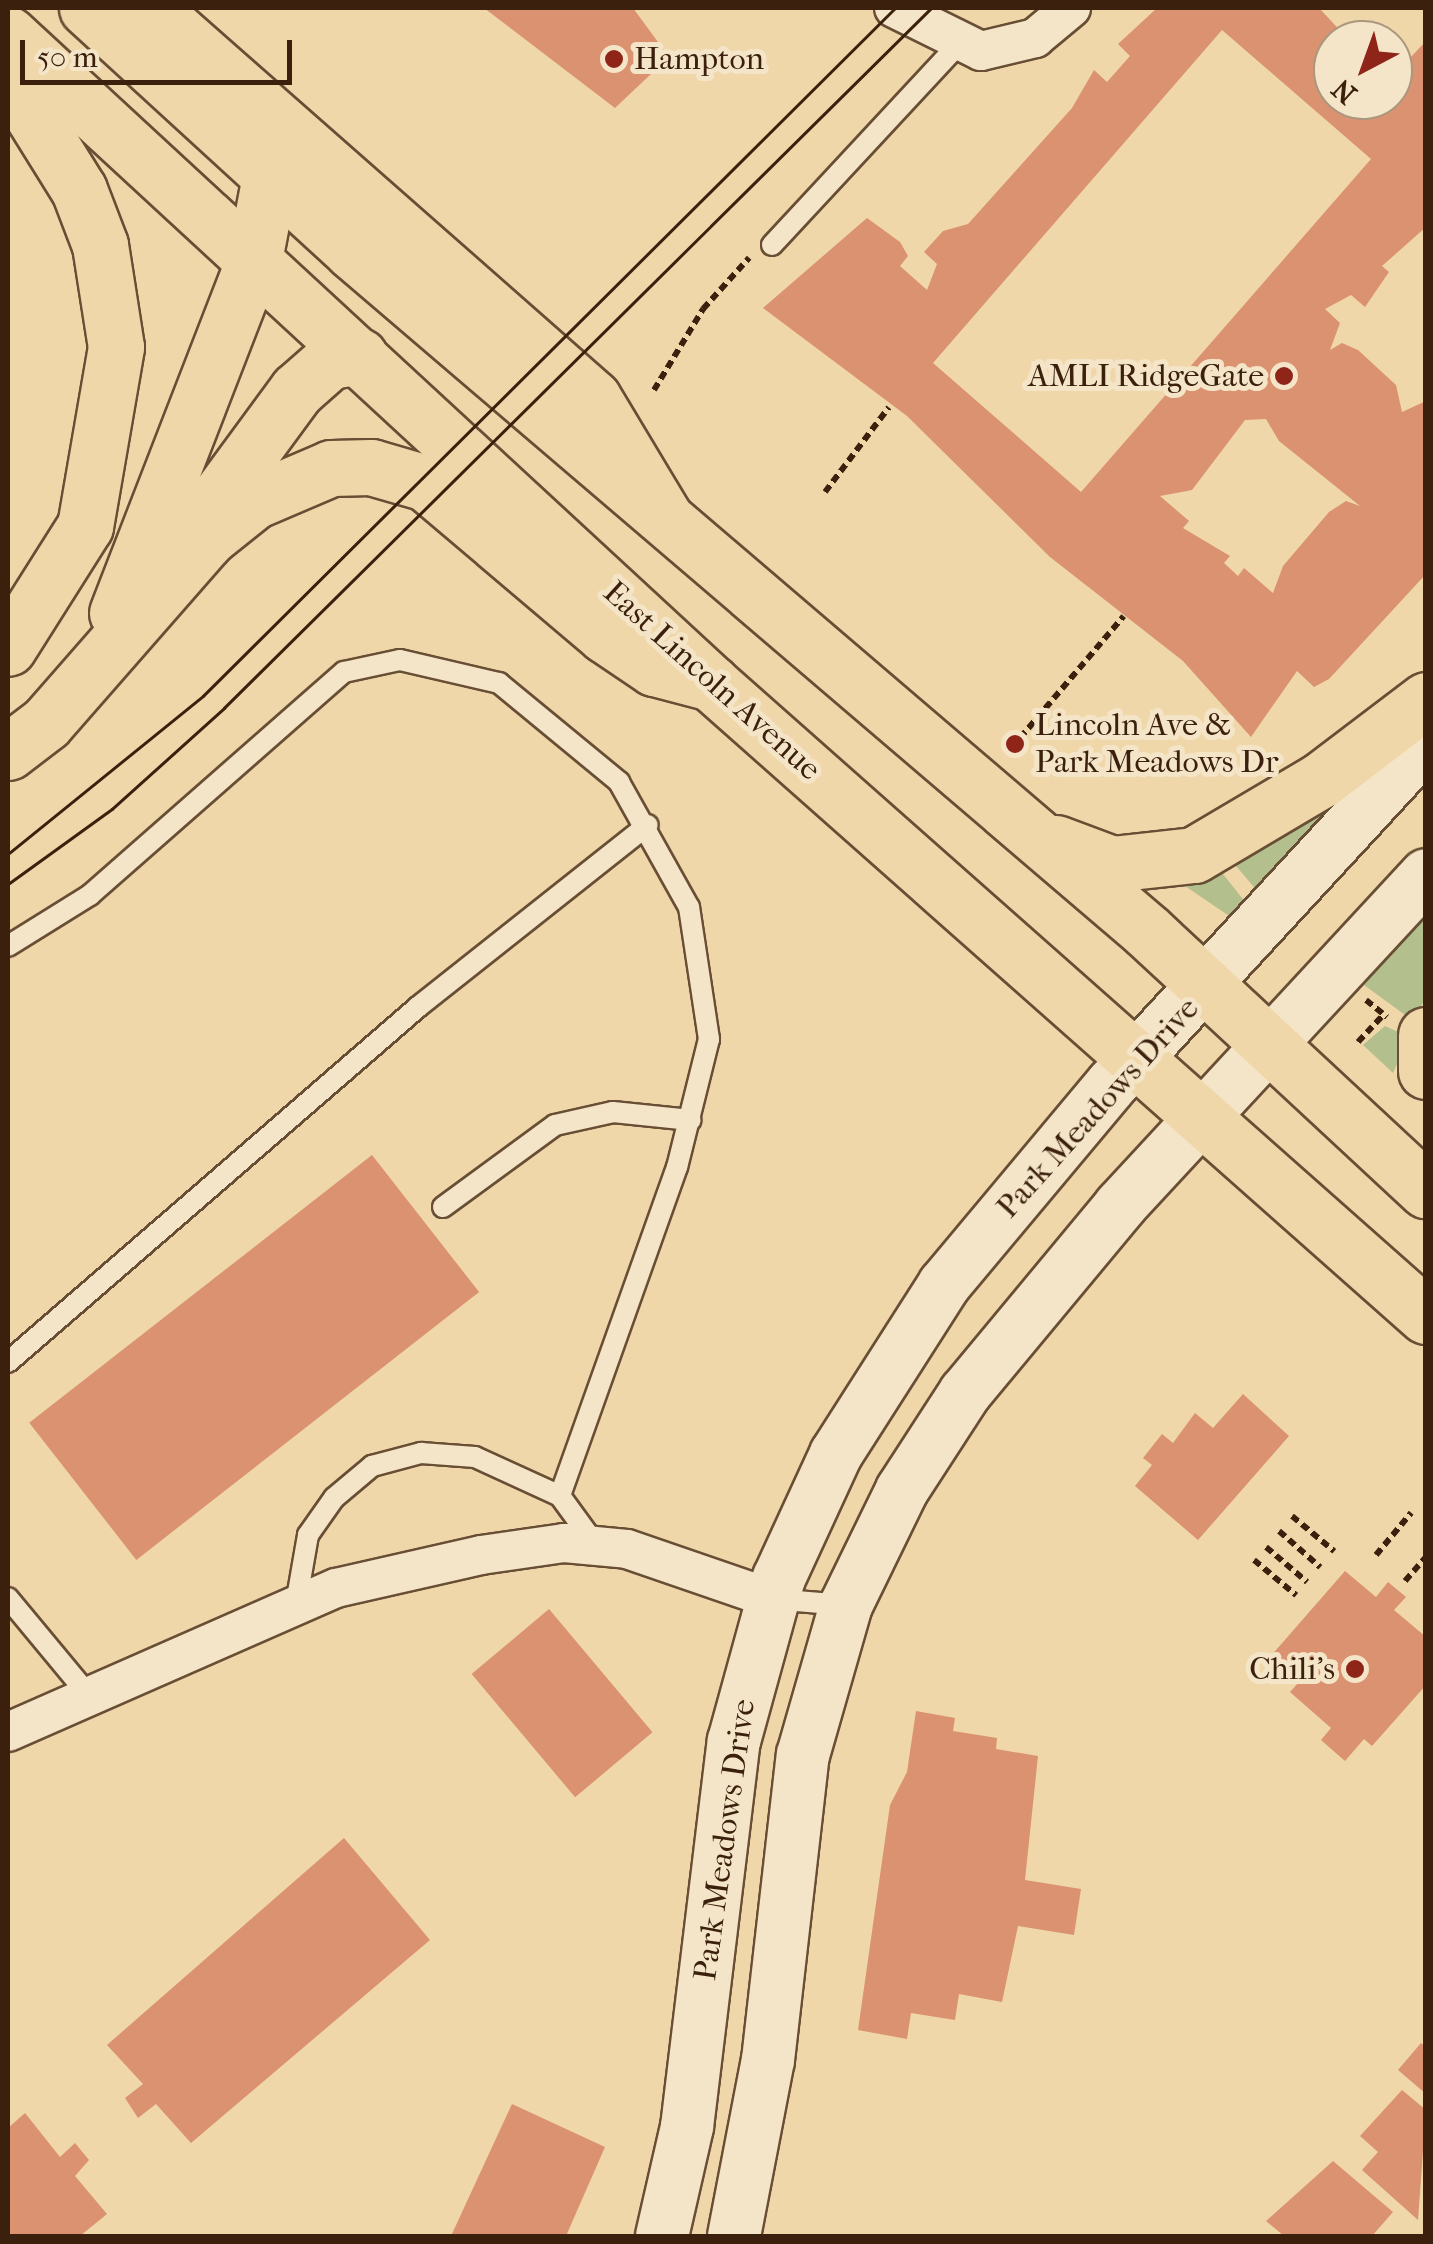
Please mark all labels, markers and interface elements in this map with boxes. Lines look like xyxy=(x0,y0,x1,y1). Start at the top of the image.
scale bar xyxy=(25,20,298,82)
north arrow xyxy=(1313,20,1413,120)
text: 50 m xyxy=(37,40,98,75)
place label: Hampton xyxy=(634,40,764,78)
marker: Hampton xyxy=(603,48,625,70)
text: N xyxy=(1325,72,1363,111)
place label: AMLI RidgeGate xyxy=(1028,357,1264,395)
marker: AMLI RidgeGate xyxy=(1273,365,1295,387)
street label: East Lincoln Avenue xyxy=(595,573,829,789)
place label: Lincoln Ave & Park Meadows Dr xyxy=(1035,707,1279,782)
marker: Lincoln Ave & Park Meadows Dr xyxy=(1004,733,1026,755)
street label: Park Meadows Drive xyxy=(989,990,1207,1226)
place label: Chili's xyxy=(1249,1650,1335,1688)
marker: Chili's xyxy=(1344,1658,1366,1680)
street label: Park Meadows Drive xyxy=(686,1697,764,1983)

